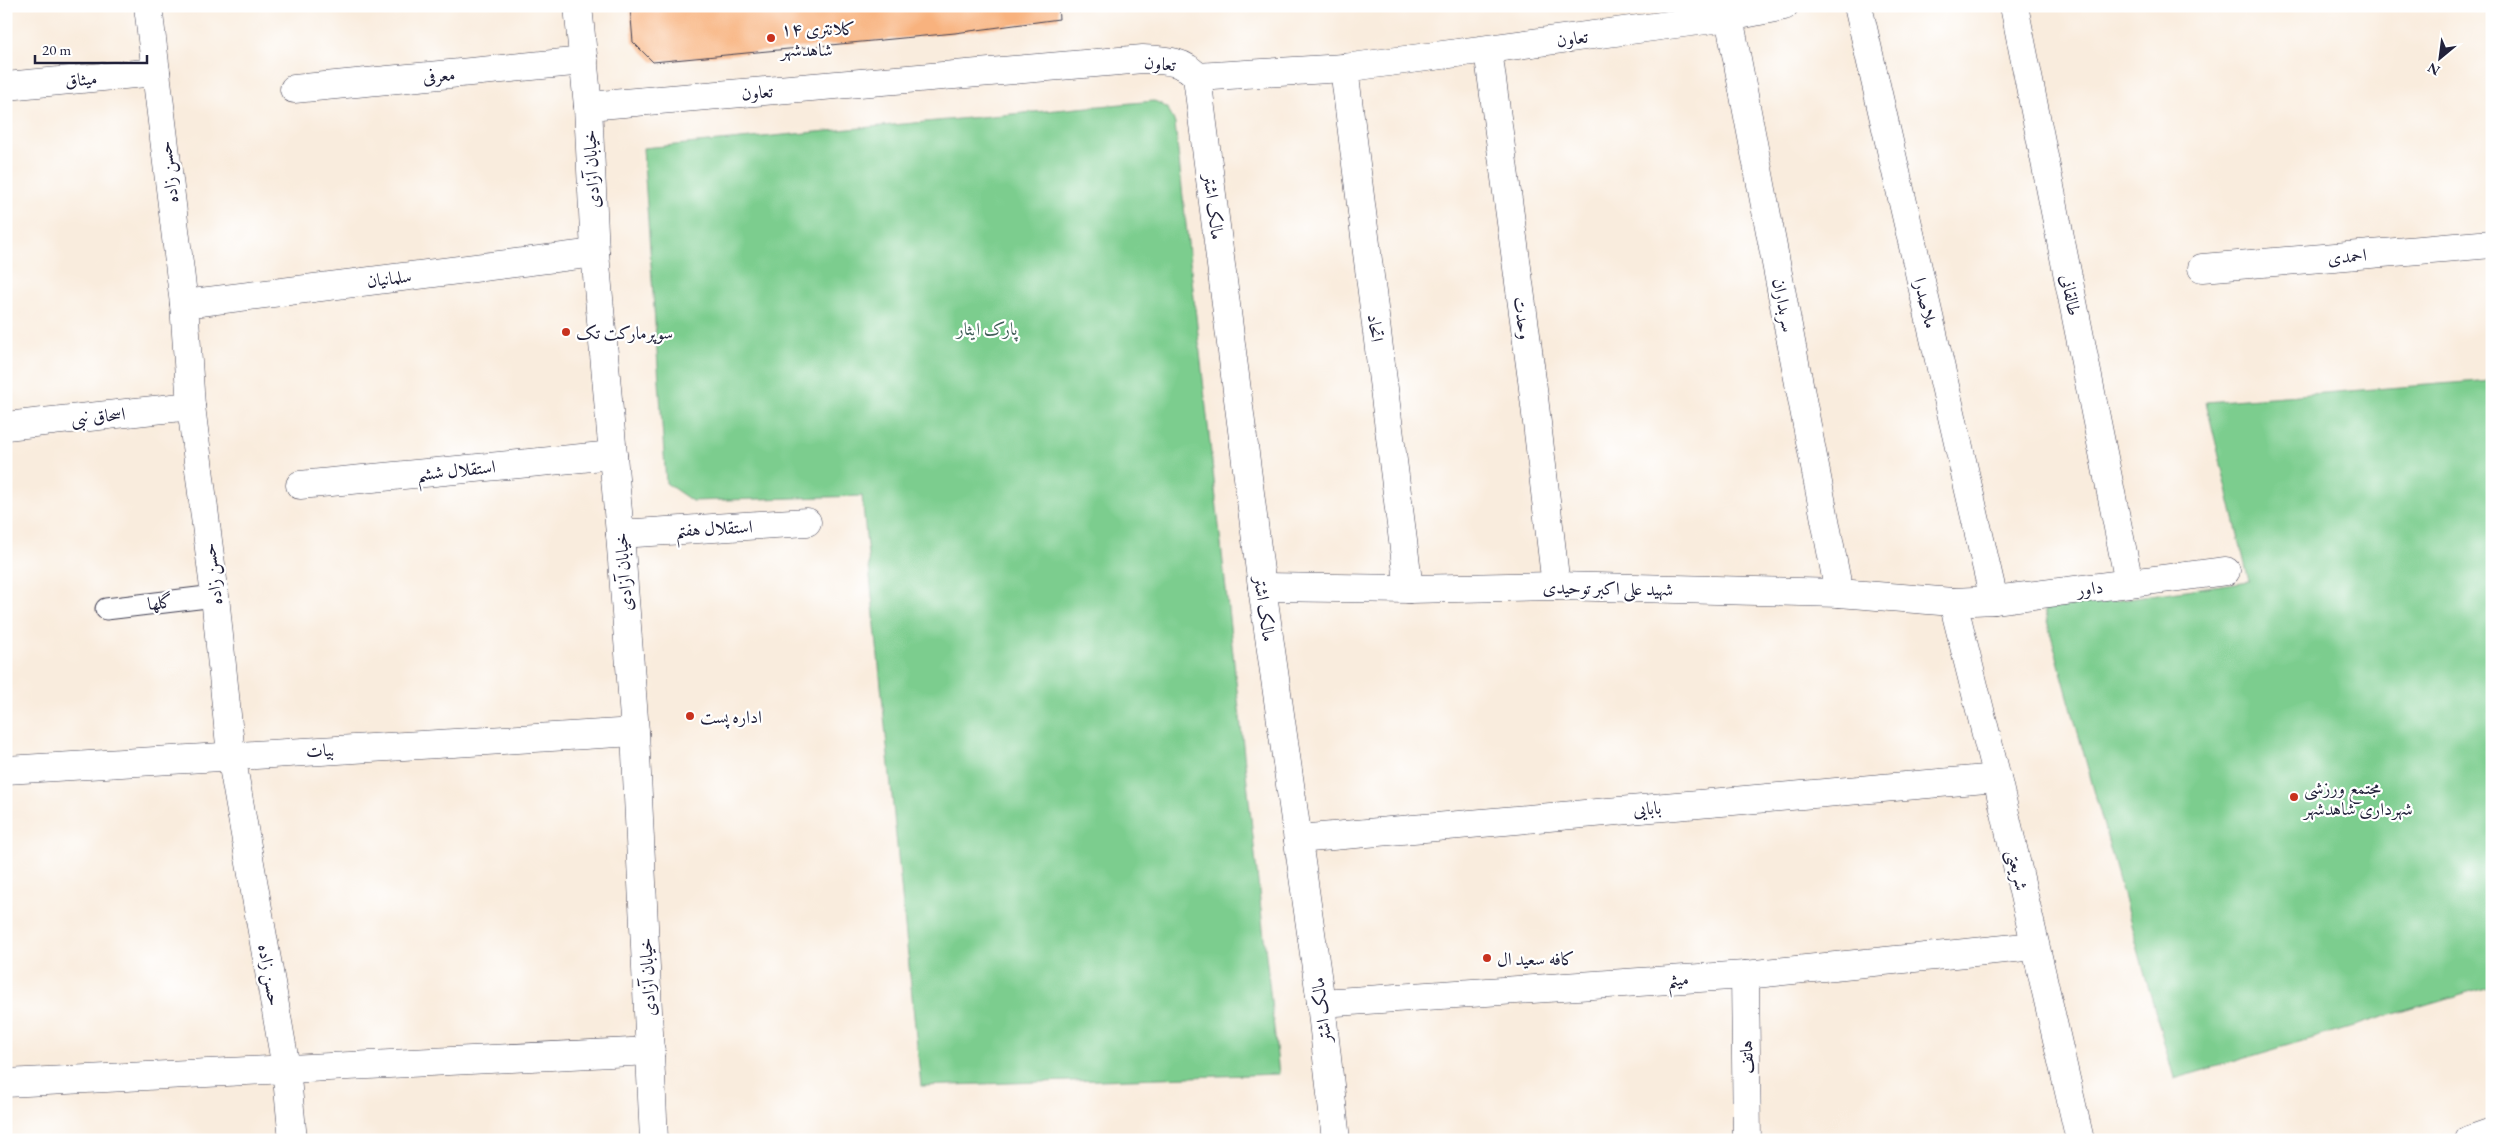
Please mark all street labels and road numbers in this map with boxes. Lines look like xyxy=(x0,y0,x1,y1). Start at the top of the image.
street label: تعاون xyxy=(1555,24,1590,52)
street label: تعاون xyxy=(1143,50,1177,76)
street label: معرفی xyxy=(422,62,456,89)
street label: میثاق xyxy=(64,66,98,92)
street label: تعاون xyxy=(740,79,774,105)
street label: خیابان آزادی xyxy=(577,129,605,209)
street label: حسن زاده xyxy=(153,139,184,204)
street label: مالک اشتر xyxy=(1198,171,1229,241)
street label: احمدی xyxy=(2326,243,2368,269)
street label: سلمانیان xyxy=(365,264,413,292)
street label: طالقانی xyxy=(2056,272,2086,318)
street label: ملاصدرا xyxy=(1909,275,1943,331)
street label: سربداران xyxy=(1767,276,1801,334)
street label: وحدت xyxy=(1509,295,1537,341)
street label: اتحاد xyxy=(1363,313,1389,343)
street label: اسحاق نبی xyxy=(70,402,127,433)
street label: استقلال ششم xyxy=(415,454,498,493)
street label: استقلال هفتم xyxy=(675,514,754,548)
street label: خیابان آزادی xyxy=(609,532,637,612)
street label: حسن زاده xyxy=(197,541,228,606)
street label: مالک اشتر xyxy=(1249,573,1281,643)
street label: شهید علی اکبر توحیدی xyxy=(1542,575,1674,603)
street label: داور xyxy=(2074,575,2104,601)
street label: گلها xyxy=(146,589,174,615)
street label: بیات xyxy=(305,738,335,762)
street label: بابایی xyxy=(1632,795,1662,822)
street label: شریعتی xyxy=(2000,847,2034,893)
street label: خیابان آزادی xyxy=(633,937,661,1017)
street label: حسن زاده xyxy=(252,942,287,1008)
street label: میثم xyxy=(1666,967,1690,998)
street label: مالک اشتر xyxy=(1306,976,1337,1046)
street label: هاتف xyxy=(1734,1040,1758,1074)

